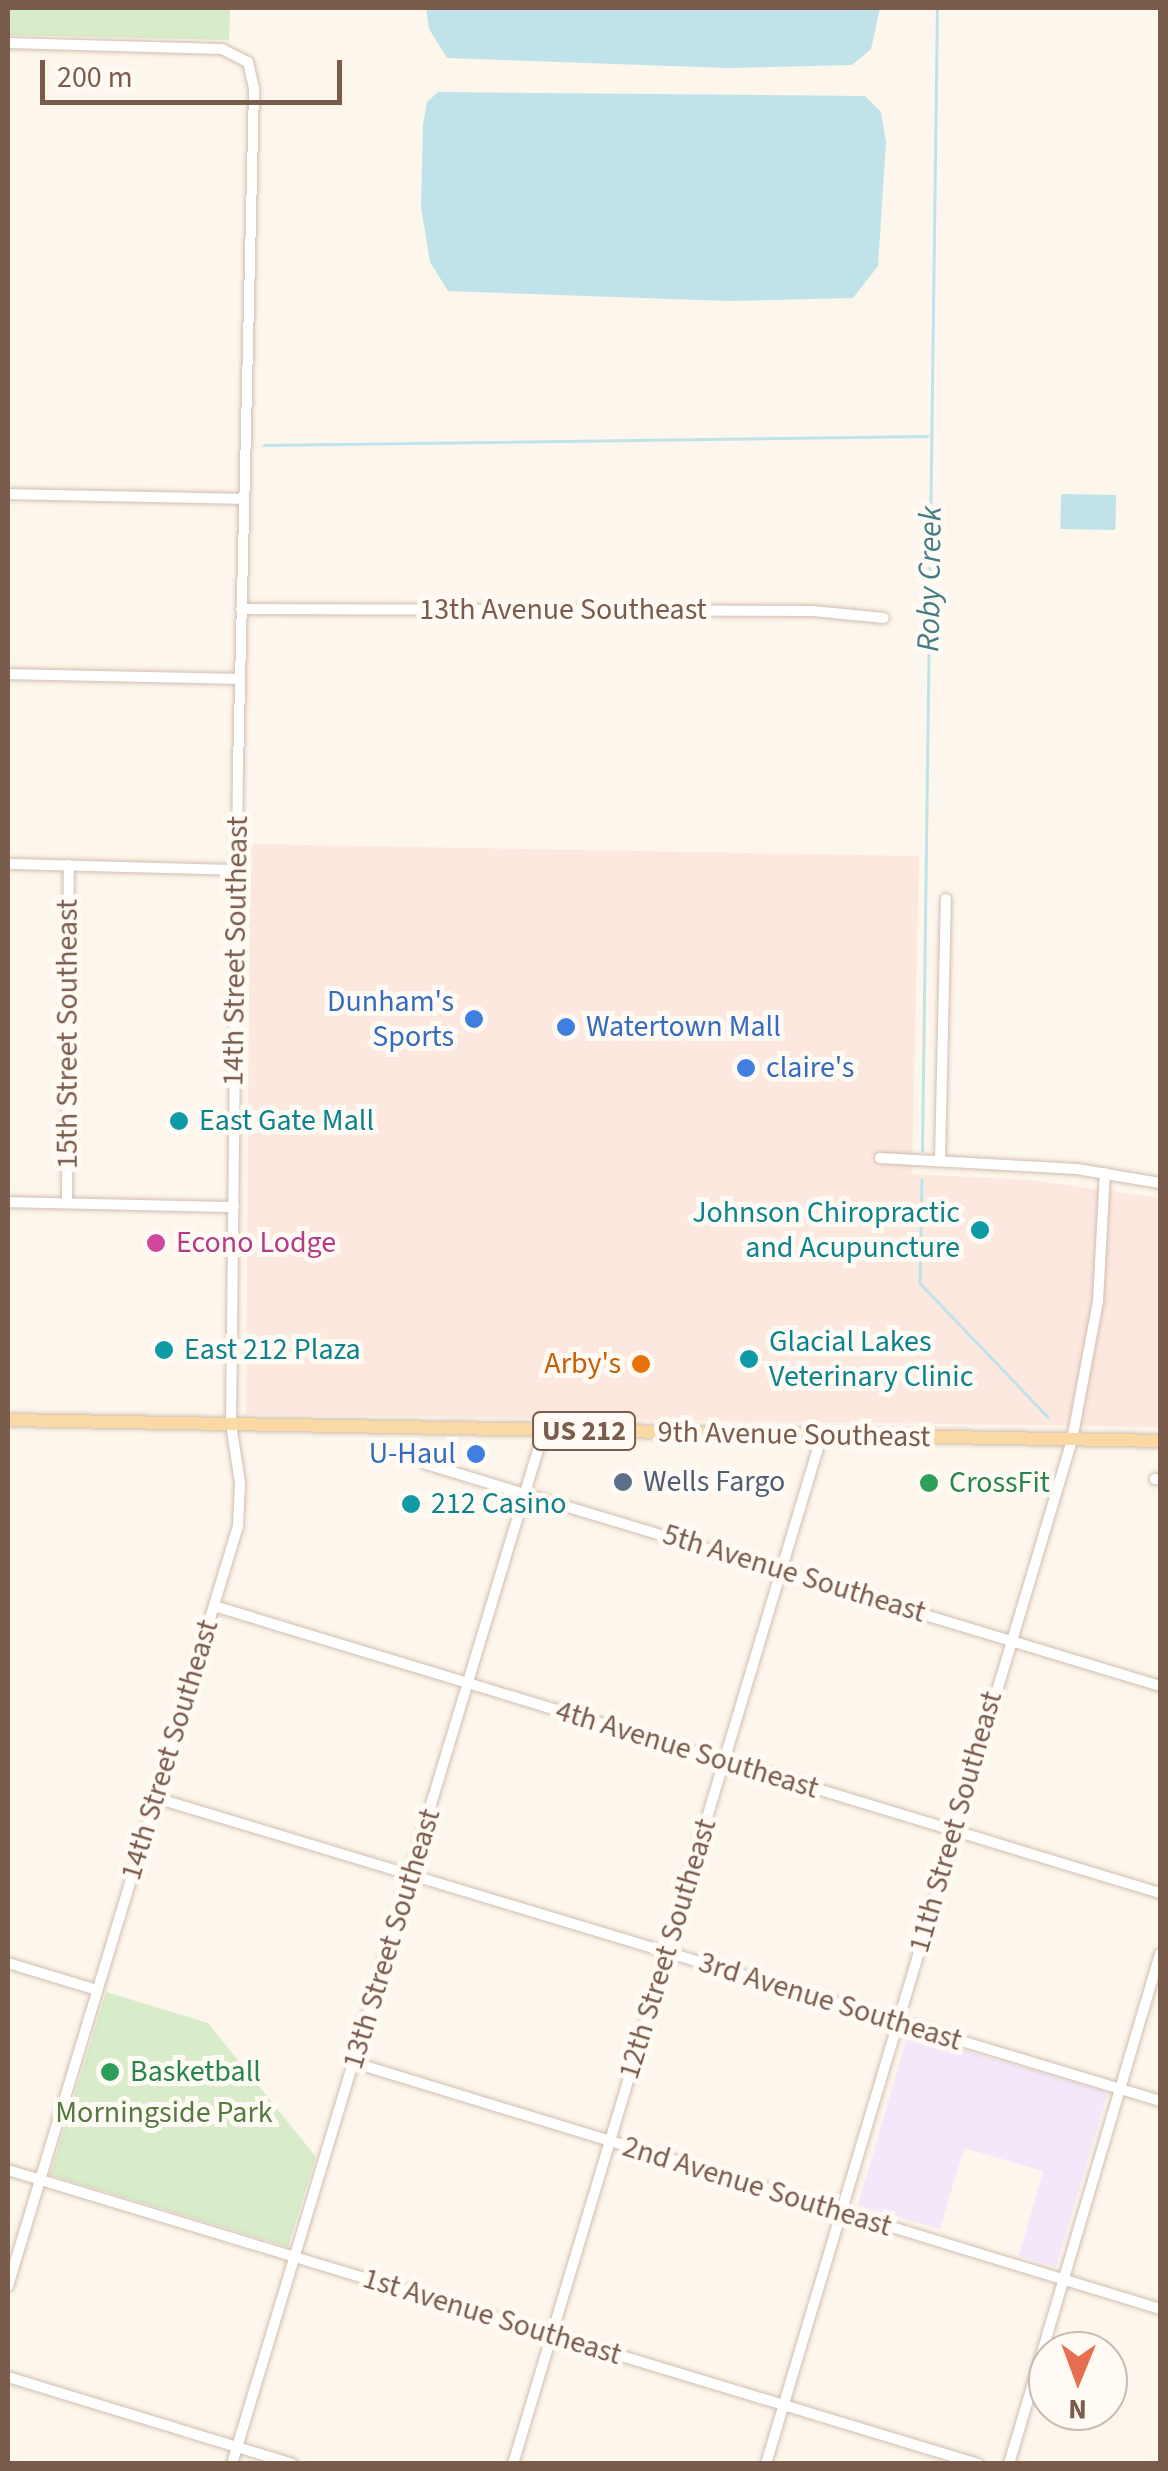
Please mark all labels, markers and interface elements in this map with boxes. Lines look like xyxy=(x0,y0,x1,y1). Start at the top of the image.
scale bar xyxy=(45,40,348,102)
text: 200 m xyxy=(57,56,133,99)
water label: Roby Creek xyxy=(910,506,950,652)
street label: 13th Avenue Southeast xyxy=(419,592,707,628)
street label: 14th Street Southeast xyxy=(216,816,256,1086)
street label: 15th Street Southeast xyxy=(50,899,86,1169)
place label: Dunham's Sports xyxy=(327,984,454,1054)
marker: Dunham's Sports xyxy=(463,1008,485,1030)
place label: Watertown Mall xyxy=(586,1009,781,1045)
marker: Watertown Mall xyxy=(555,1016,577,1038)
place label: claire's xyxy=(766,1050,854,1086)
marker: claire's xyxy=(735,1057,757,1079)
place label: East Gate Mall xyxy=(199,1103,374,1139)
marker: East Gate Mall xyxy=(168,1110,190,1132)
place label: Johnson Chiropractic and Acupuncture xyxy=(692,1195,960,1266)
marker: Johnson Chiropractic and Acupuncture xyxy=(969,1219,991,1241)
place label: Econo Lodge xyxy=(176,1225,336,1261)
marker: Econo Lodge xyxy=(145,1232,167,1254)
place label: Glacial Lakes Veterinary Clinic xyxy=(769,1324,973,1394)
place label: East 212 Plaza xyxy=(184,1332,361,1368)
marker: East 212 Plaza xyxy=(153,1339,175,1361)
place label: Arby's xyxy=(544,1346,621,1382)
marker: Glacial Lakes Veterinary Clinic xyxy=(738,1348,760,1370)
marker: Arby's xyxy=(630,1353,652,1375)
road number: US 212 xyxy=(532,1408,636,1454)
street label: 9th Avenue Southeast xyxy=(657,1415,931,1455)
place label: U-Haul xyxy=(369,1436,456,1472)
marker: U-Haul xyxy=(465,1443,487,1465)
place label: Wells Fargo xyxy=(643,1464,785,1500)
place label: CrossFit xyxy=(949,1465,1050,1501)
marker: Wells Fargo xyxy=(612,1471,634,1493)
marker: CrossFit xyxy=(918,1472,940,1494)
place label: 212 Casino xyxy=(431,1486,567,1522)
marker: 212 Casino xyxy=(400,1493,422,1515)
street label: 5th Avenue Southeast xyxy=(658,1517,930,1631)
street label: 14th Street Southeast xyxy=(113,1616,227,1884)
street label: 11th Street Southeast xyxy=(901,1687,1011,1957)
street label: 4th Avenue Southeast xyxy=(551,1693,823,1807)
street label: 13th Street Southeast xyxy=(335,1805,449,2073)
street label: 12th Street Southeast xyxy=(611,1815,725,2083)
street label: 3rd Avenue Southeast xyxy=(694,1945,966,2059)
place label: Basketball xyxy=(130,2054,261,2090)
marker: Basketball xyxy=(99,2061,121,2083)
park label: Morningside Park xyxy=(55,2095,273,2131)
street label: 2nd Avenue Southeast xyxy=(618,2129,896,2245)
street label: 1st Avenue Southeast xyxy=(358,2261,626,2373)
north arrow xyxy=(1028,2331,1128,2431)
text: N xyxy=(1068,2389,1087,2429)

